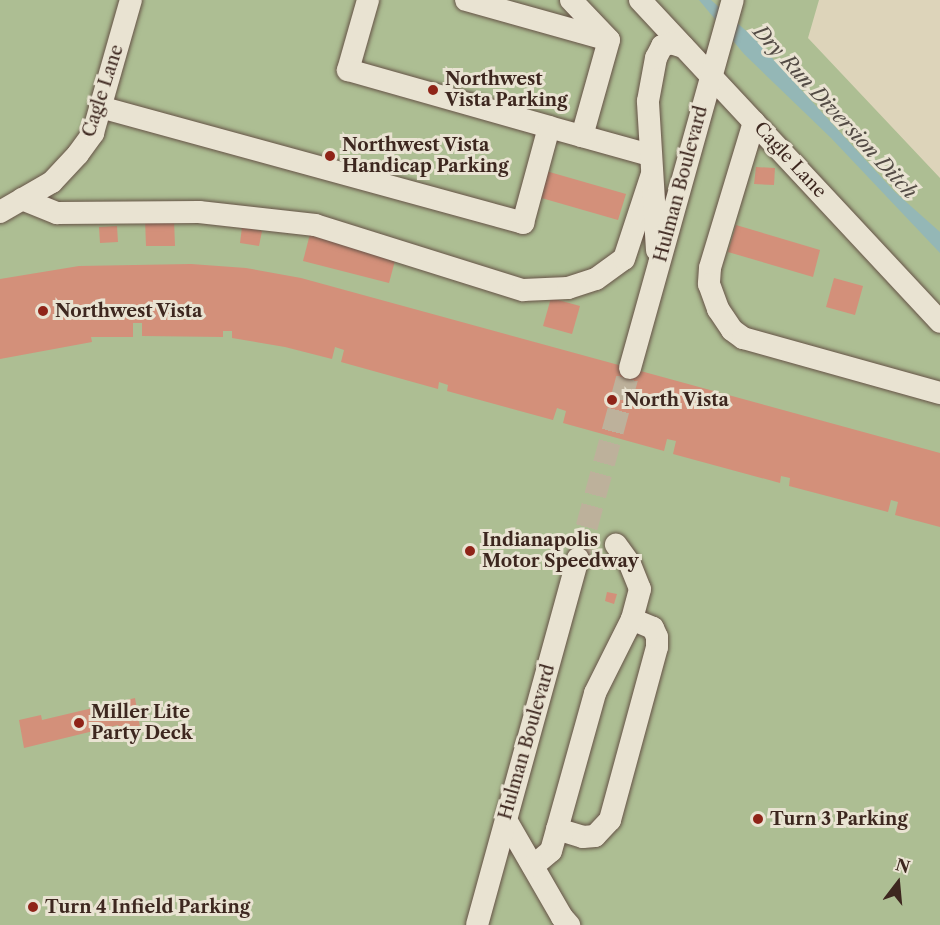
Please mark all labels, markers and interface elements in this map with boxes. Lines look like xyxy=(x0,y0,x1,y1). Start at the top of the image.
water label: Dry Run Diversion Ditch xyxy=(748,20,922,204)
street label: Cagle Lane xyxy=(78,42,128,140)
place label: Northwest Vista Parking xyxy=(445,69,568,112)
marker: Northwest Vista Parking xyxy=(426,83,440,97)
street label: Hulman Boulevard xyxy=(650,104,712,264)
street label: Cagle Lane xyxy=(749,118,831,202)
place label: Northwest Vista Handicap Parking xyxy=(342,135,509,178)
marker: Northwest Vista Handicap Parking xyxy=(323,149,337,163)
place label: Northwest Vista xyxy=(55,300,203,322)
marker: Northwest Vista xyxy=(36,304,50,318)
place label: North Vista xyxy=(624,389,730,411)
marker: North Vista xyxy=(605,393,619,407)
place label: Indianapolis Motor Speedway xyxy=(482,530,639,572)
marker: Indianapolis Motor Speedway xyxy=(463,544,477,558)
street label: Hulman Boulevard xyxy=(494,662,560,822)
place label: Miller Lite Party Deck xyxy=(91,702,193,744)
marker: Miller Lite Party Deck xyxy=(72,716,86,730)
place label: Turn 3 Parking xyxy=(770,808,908,830)
marker: Turn 3 Parking xyxy=(751,812,765,826)
north arrow xyxy=(868,853,928,913)
text: N xyxy=(894,854,912,877)
place label: Turn 4 Infield Parking xyxy=(45,896,250,918)
marker: Turn 4 Infield Parking xyxy=(26,900,40,914)

